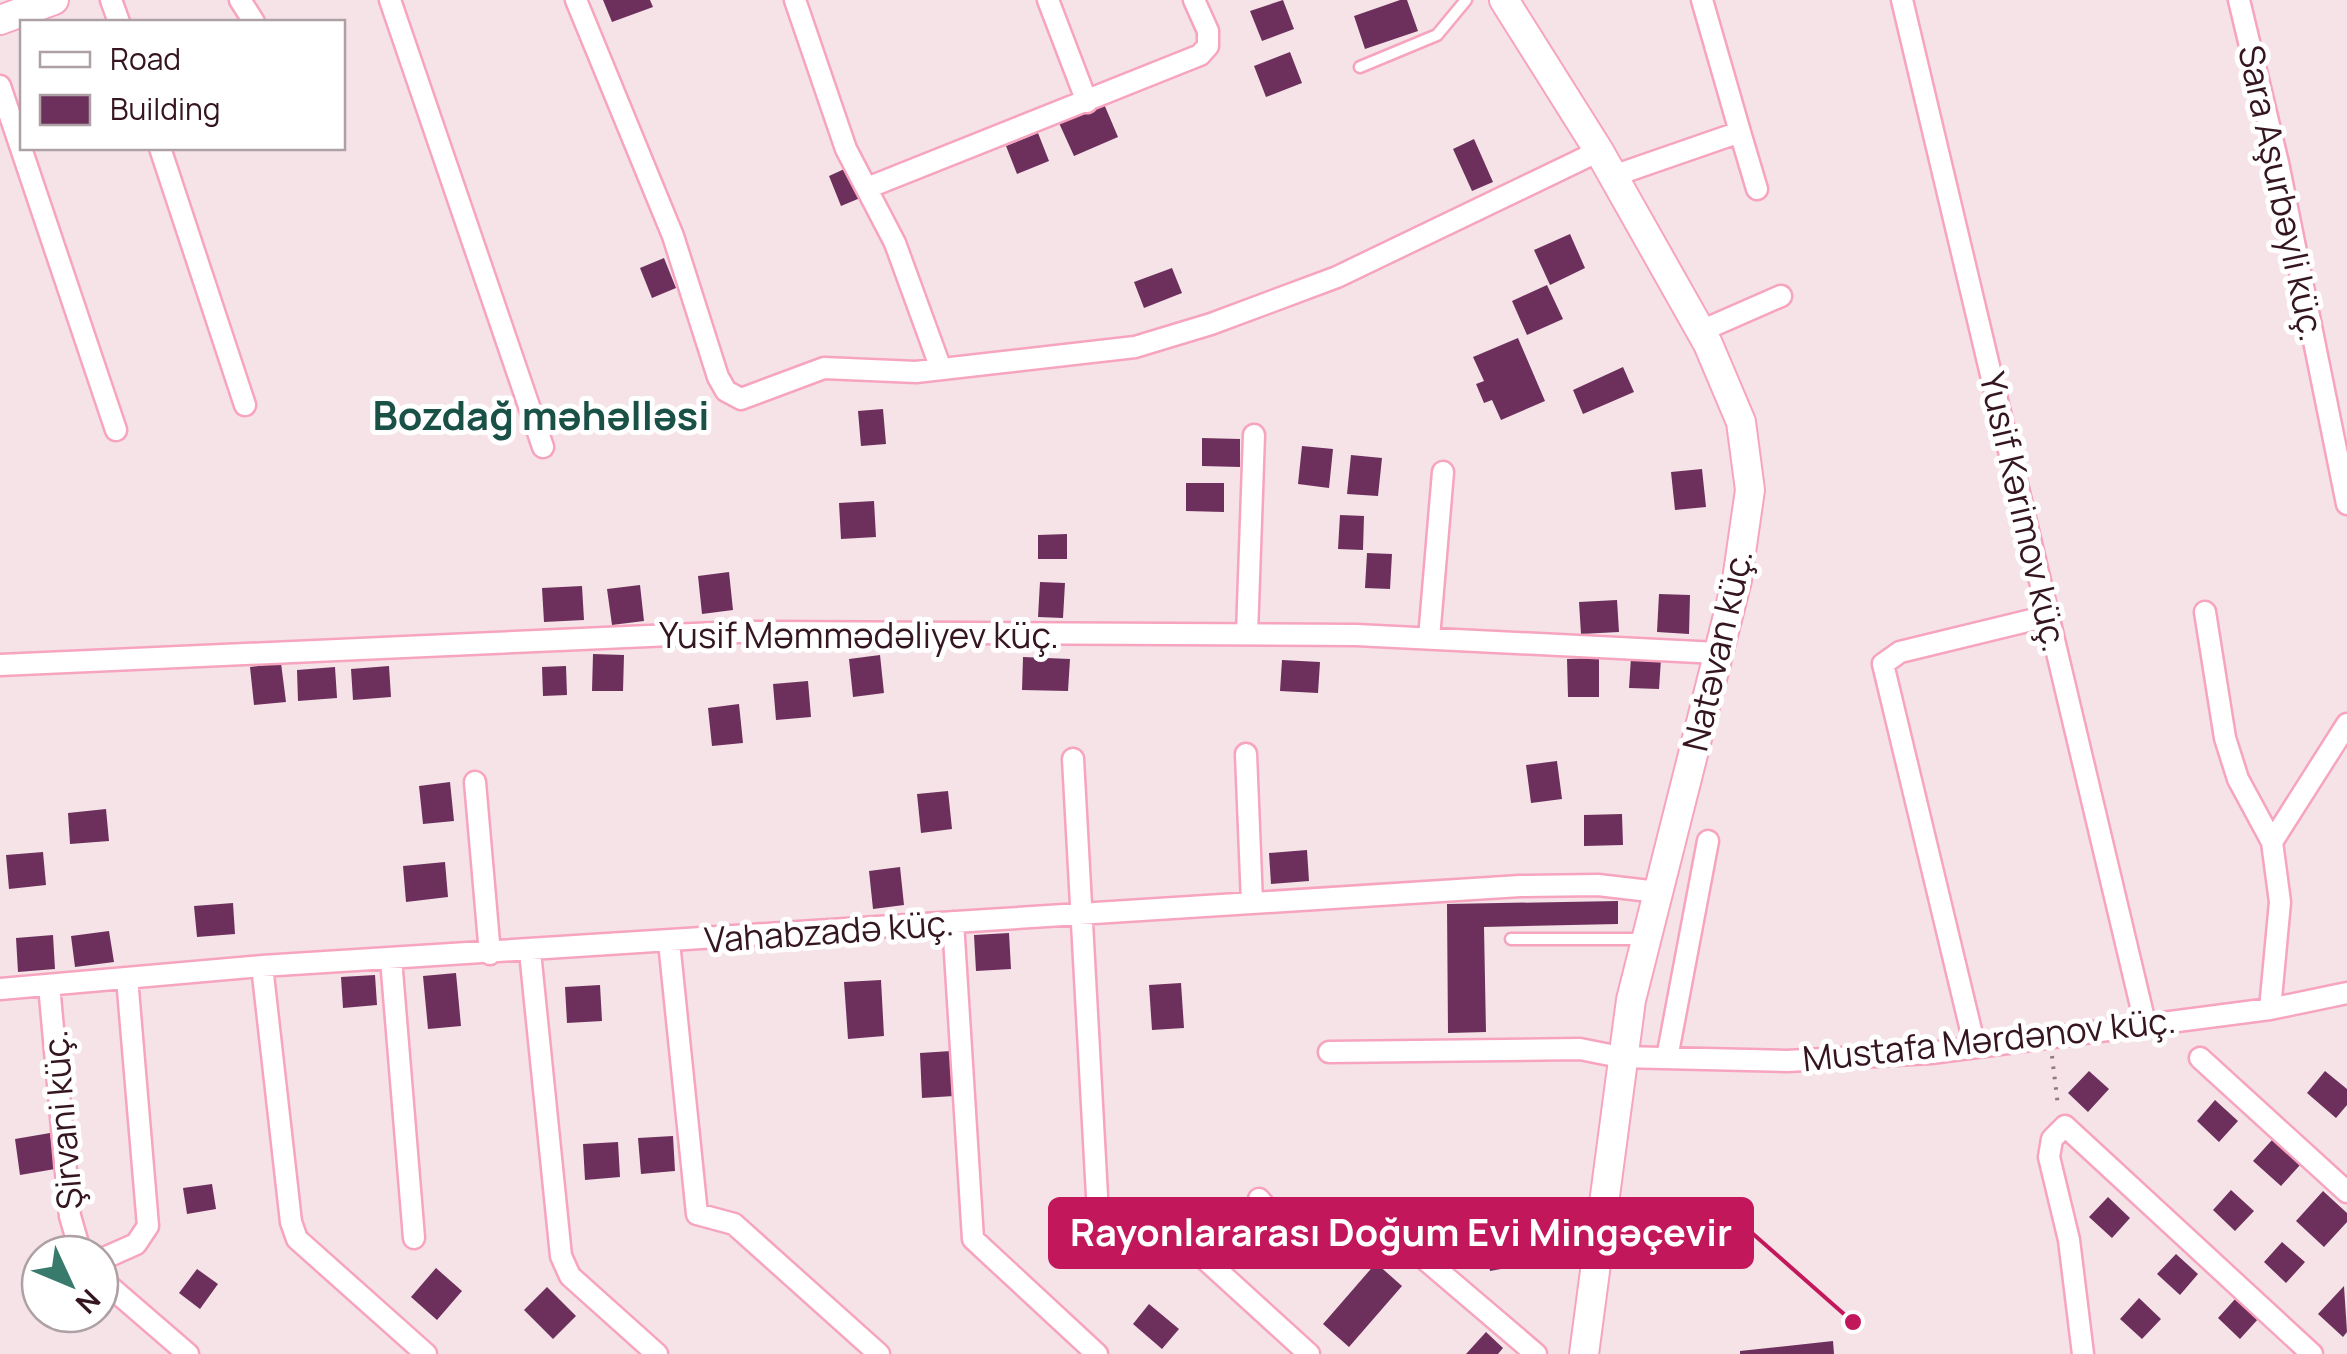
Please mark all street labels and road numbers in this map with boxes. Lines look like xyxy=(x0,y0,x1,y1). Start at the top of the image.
street label: Sara Aşurbəyli küç. xyxy=(2227,41,2337,345)
street label: Yusif Kərimov küç. xyxy=(1969,368,2079,656)
street label: Natəvan küç. xyxy=(1670,544,1764,756)
street label: Yusif Məmmədəliyev küç. xyxy=(659,611,1059,659)
street label: Vahabzadə küç. xyxy=(703,898,955,964)
street label: Mustafa Mərdənov küç. xyxy=(1800,996,2178,1082)
street label: Şirvani küç. xyxy=(30,1028,94,1212)

